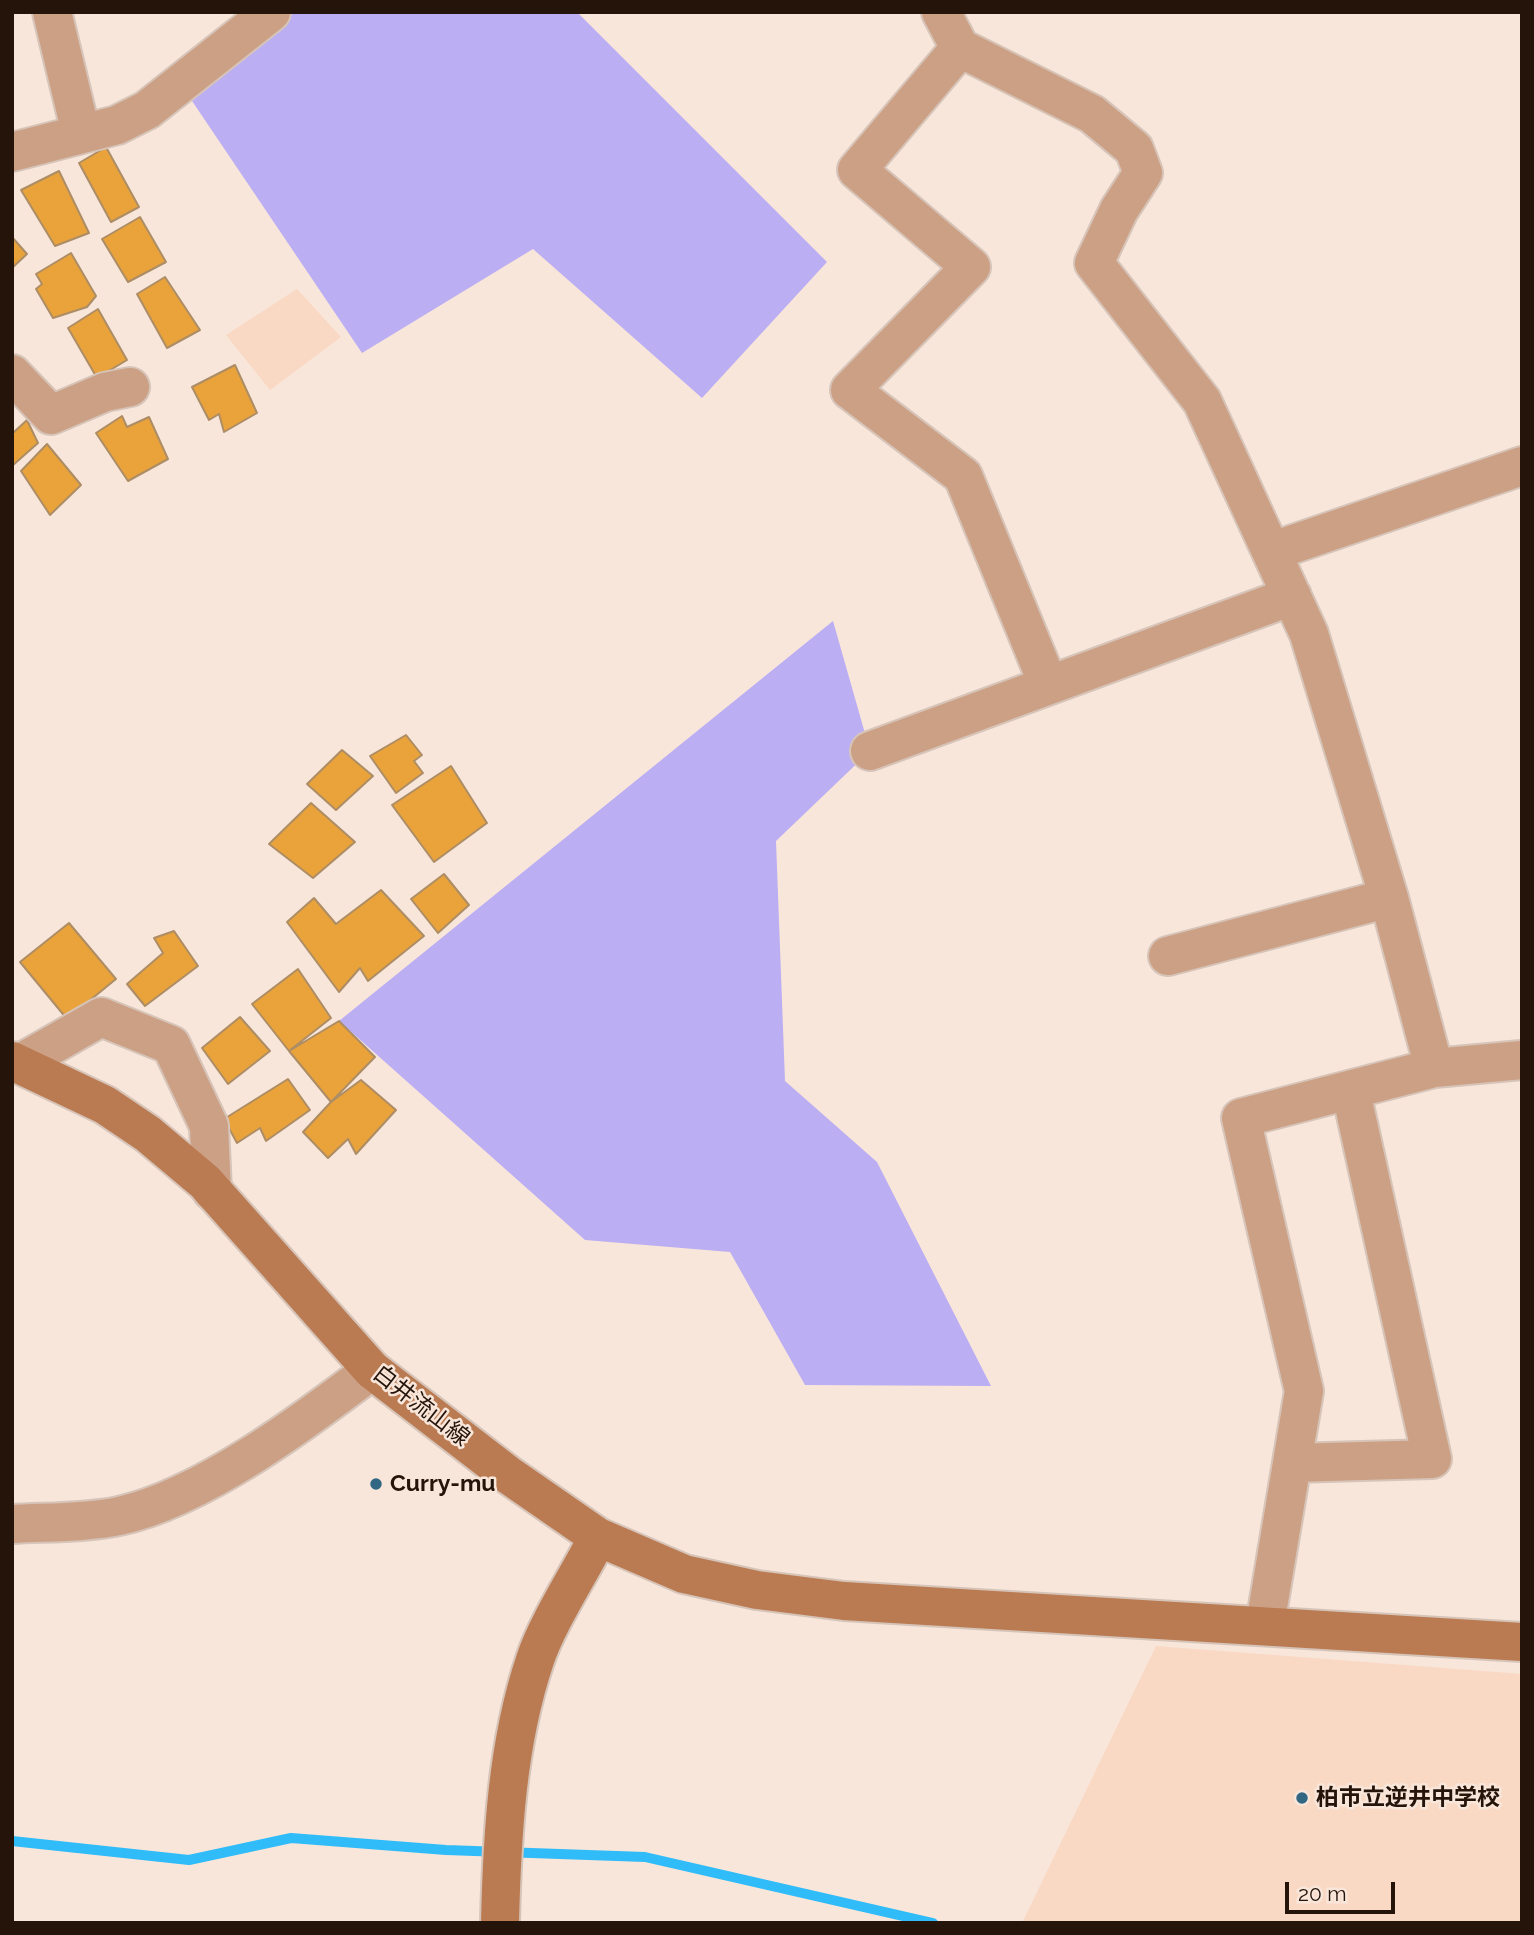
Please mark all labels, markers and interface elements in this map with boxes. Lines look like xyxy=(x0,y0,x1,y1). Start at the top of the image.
street label: 白井流山線 xyxy=(367,1360,475,1452)
place label: Curry-mu xyxy=(390,1470,496,1498)
marker: Curry-mu xyxy=(368,1476,384,1492)
place label: 柏市立逆井中学校 xyxy=(1316,1784,1500,1812)
marker: 柏市立逆井中学校 xyxy=(1294,1790,1310,1806)
scale bar xyxy=(1289,1868,1399,1912)
text: 20 m xyxy=(1298,1881,1346,1906)

